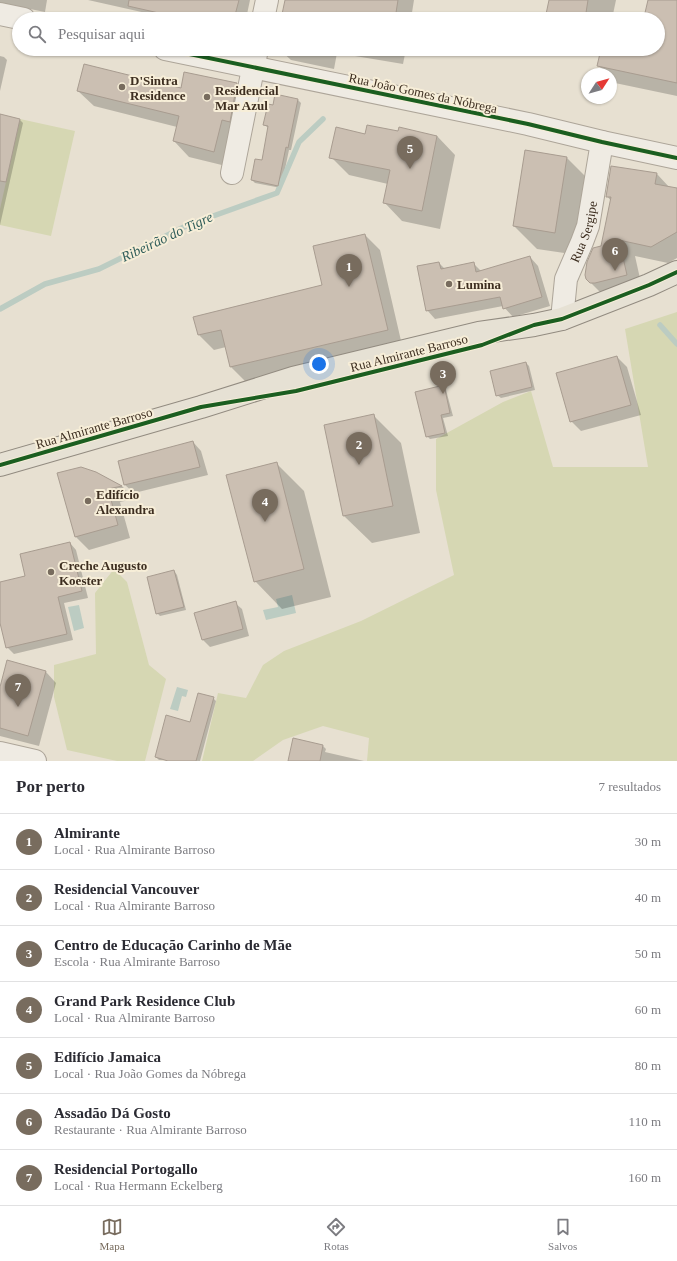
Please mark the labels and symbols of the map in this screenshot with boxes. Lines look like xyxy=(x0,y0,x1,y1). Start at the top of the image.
north arrow xyxy=(581,68,617,104)
street label: Rua João Gomes da Nóbrega xyxy=(347,70,499,116)
place label: D'Sintra Residence xyxy=(130,73,186,103)
marker: D'Sintra Residence xyxy=(117,82,127,92)
place label: Residencial Mar Azul xyxy=(215,83,279,113)
marker: Residencial Mar Azul xyxy=(202,92,212,102)
pin: 5 xyxy=(397,136,423,169)
street label: Rua Sergipe xyxy=(567,200,600,265)
water label: Ribeirão do Tigre xyxy=(118,209,215,265)
pin: 6 xyxy=(602,238,628,271)
pin: 1 xyxy=(336,254,362,287)
place label: Lumina xyxy=(457,277,502,292)
marker: Lumina xyxy=(444,279,454,289)
street label: Rua Almirante Barroso xyxy=(349,331,469,375)
your location xyxy=(309,354,329,374)
pin: 3 xyxy=(430,361,456,394)
street label: Rua Almirante Barroso xyxy=(34,404,154,452)
pin: 2 xyxy=(346,432,372,465)
place label: Edifício Alexandra xyxy=(96,487,155,517)
pin: 4 xyxy=(252,489,278,522)
marker: Edifício Alexandra xyxy=(83,496,93,506)
place label: Creche Augusto Koester xyxy=(59,558,147,588)
marker: Creche Augusto Koester xyxy=(46,567,56,577)
pin: 7 xyxy=(5,674,31,707)

